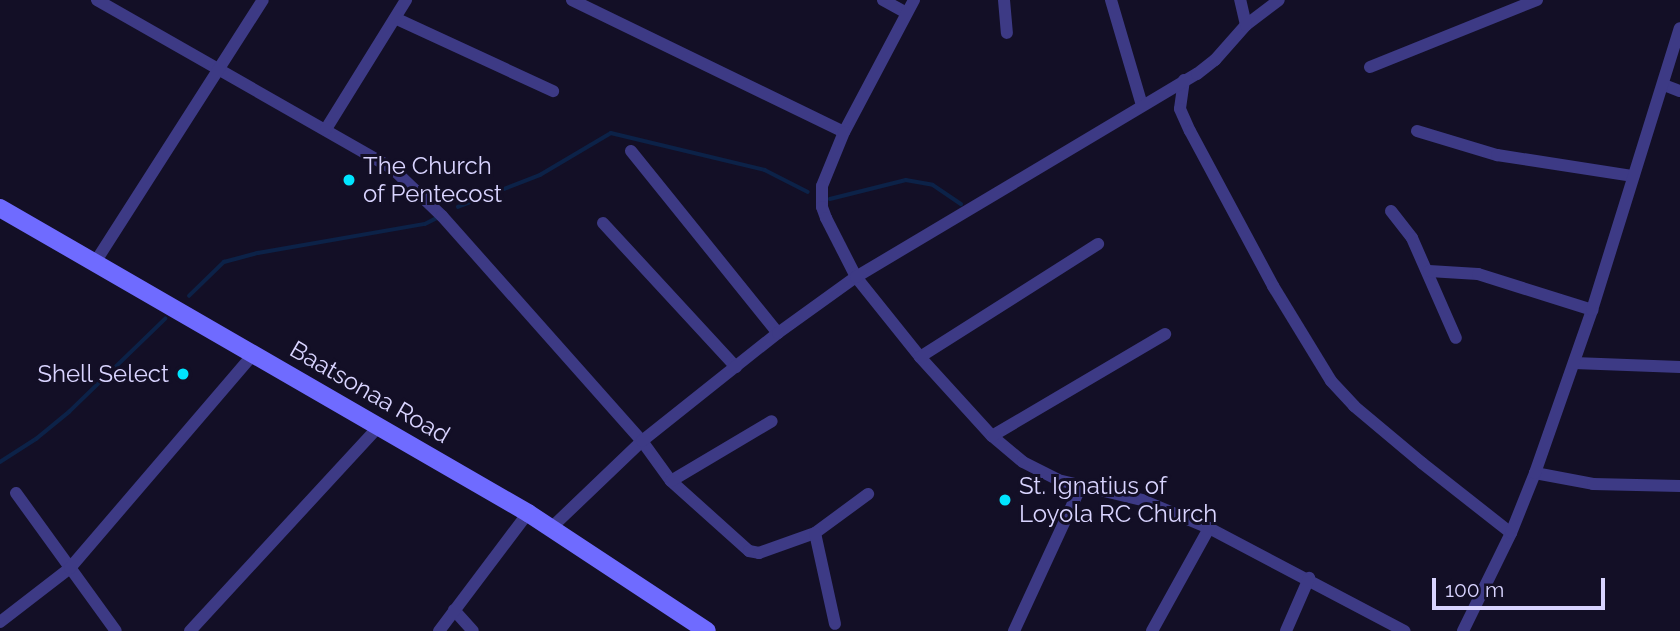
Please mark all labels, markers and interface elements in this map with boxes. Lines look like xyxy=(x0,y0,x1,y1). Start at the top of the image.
place label: The Church of Pentecost xyxy=(363,152,503,208)
marker: The Church of Pentecost xyxy=(341,172,357,188)
street label: Baatsonaa Road xyxy=(285,335,455,449)
place label: Shell Select xyxy=(37,360,169,388)
marker: Shell Select xyxy=(175,366,191,382)
place label: St. Ignatius of Loyola RC Church xyxy=(1019,472,1217,528)
marker: St. Ignatius of Loyola RC Church xyxy=(997,492,1013,508)
scale bar xyxy=(1435,564,1608,608)
text: 100 m xyxy=(1445,577,1504,602)

